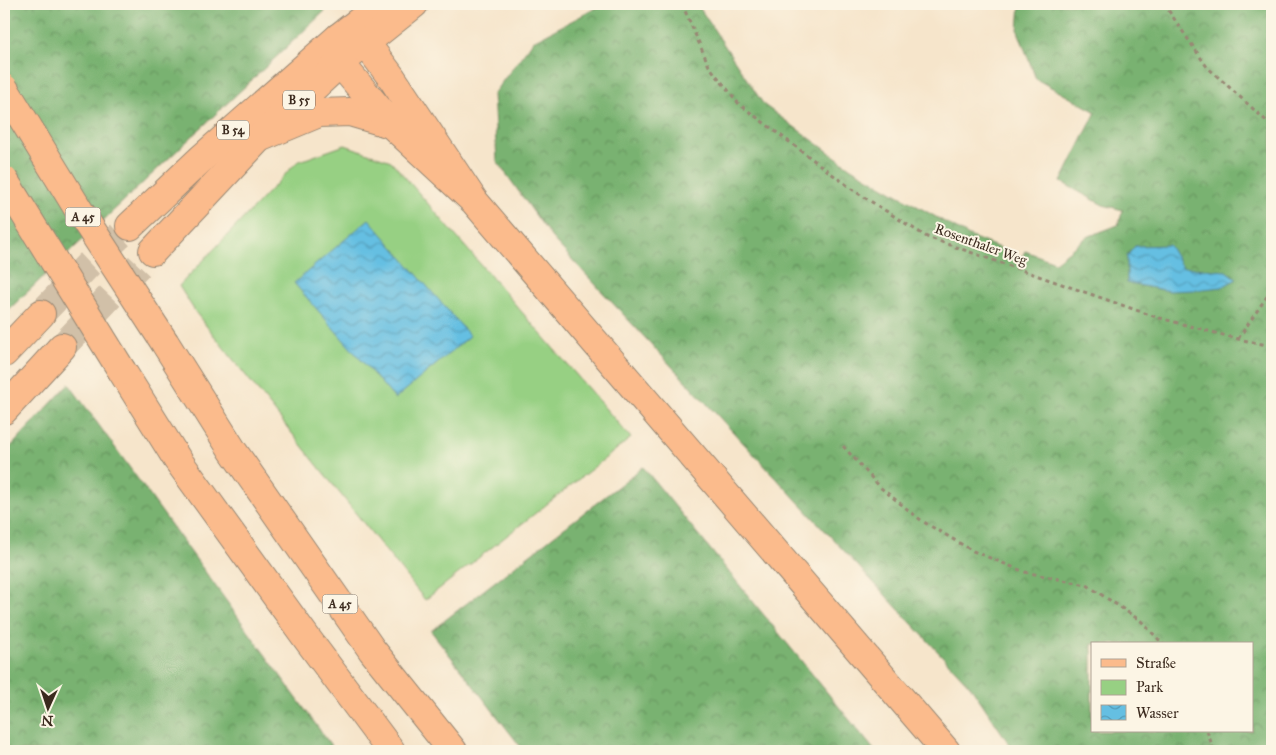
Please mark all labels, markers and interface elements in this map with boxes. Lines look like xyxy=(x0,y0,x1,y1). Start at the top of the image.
road number: B 55 xyxy=(283,90,315,110)
road number: B 54 xyxy=(217,120,249,140)
road number: A 45 xyxy=(66,208,100,226)
street label: Rosenthaler Weg xyxy=(932,220,1030,269)
road number: A 45 xyxy=(322,594,358,614)
legend xyxy=(1091,642,1254,732)
text: Straße xyxy=(1136,654,1176,672)
text: Park xyxy=(1136,678,1163,696)
north arrow xyxy=(22,682,72,732)
text: Wasser xyxy=(1136,704,1179,722)
text: N xyxy=(41,712,54,729)

